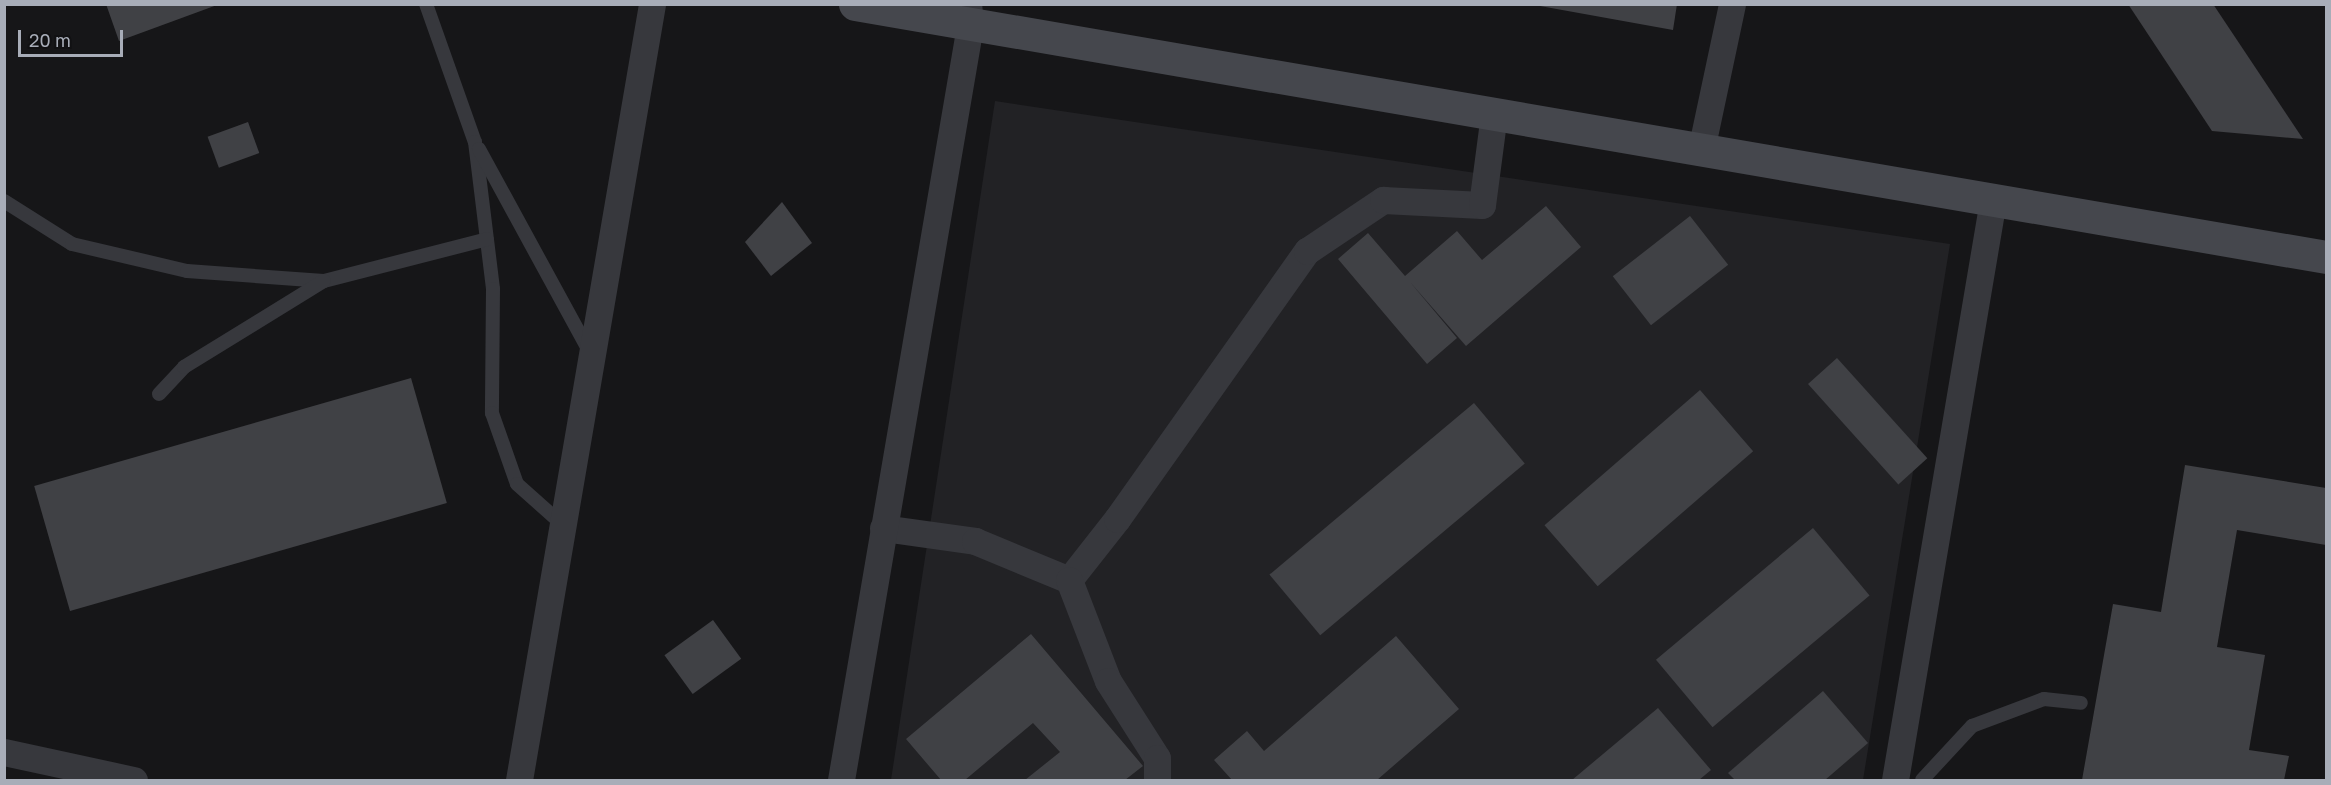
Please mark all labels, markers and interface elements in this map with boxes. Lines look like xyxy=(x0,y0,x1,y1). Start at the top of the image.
scale bar xyxy=(21,18,126,56)
text: 20 m xyxy=(29,29,71,51)

